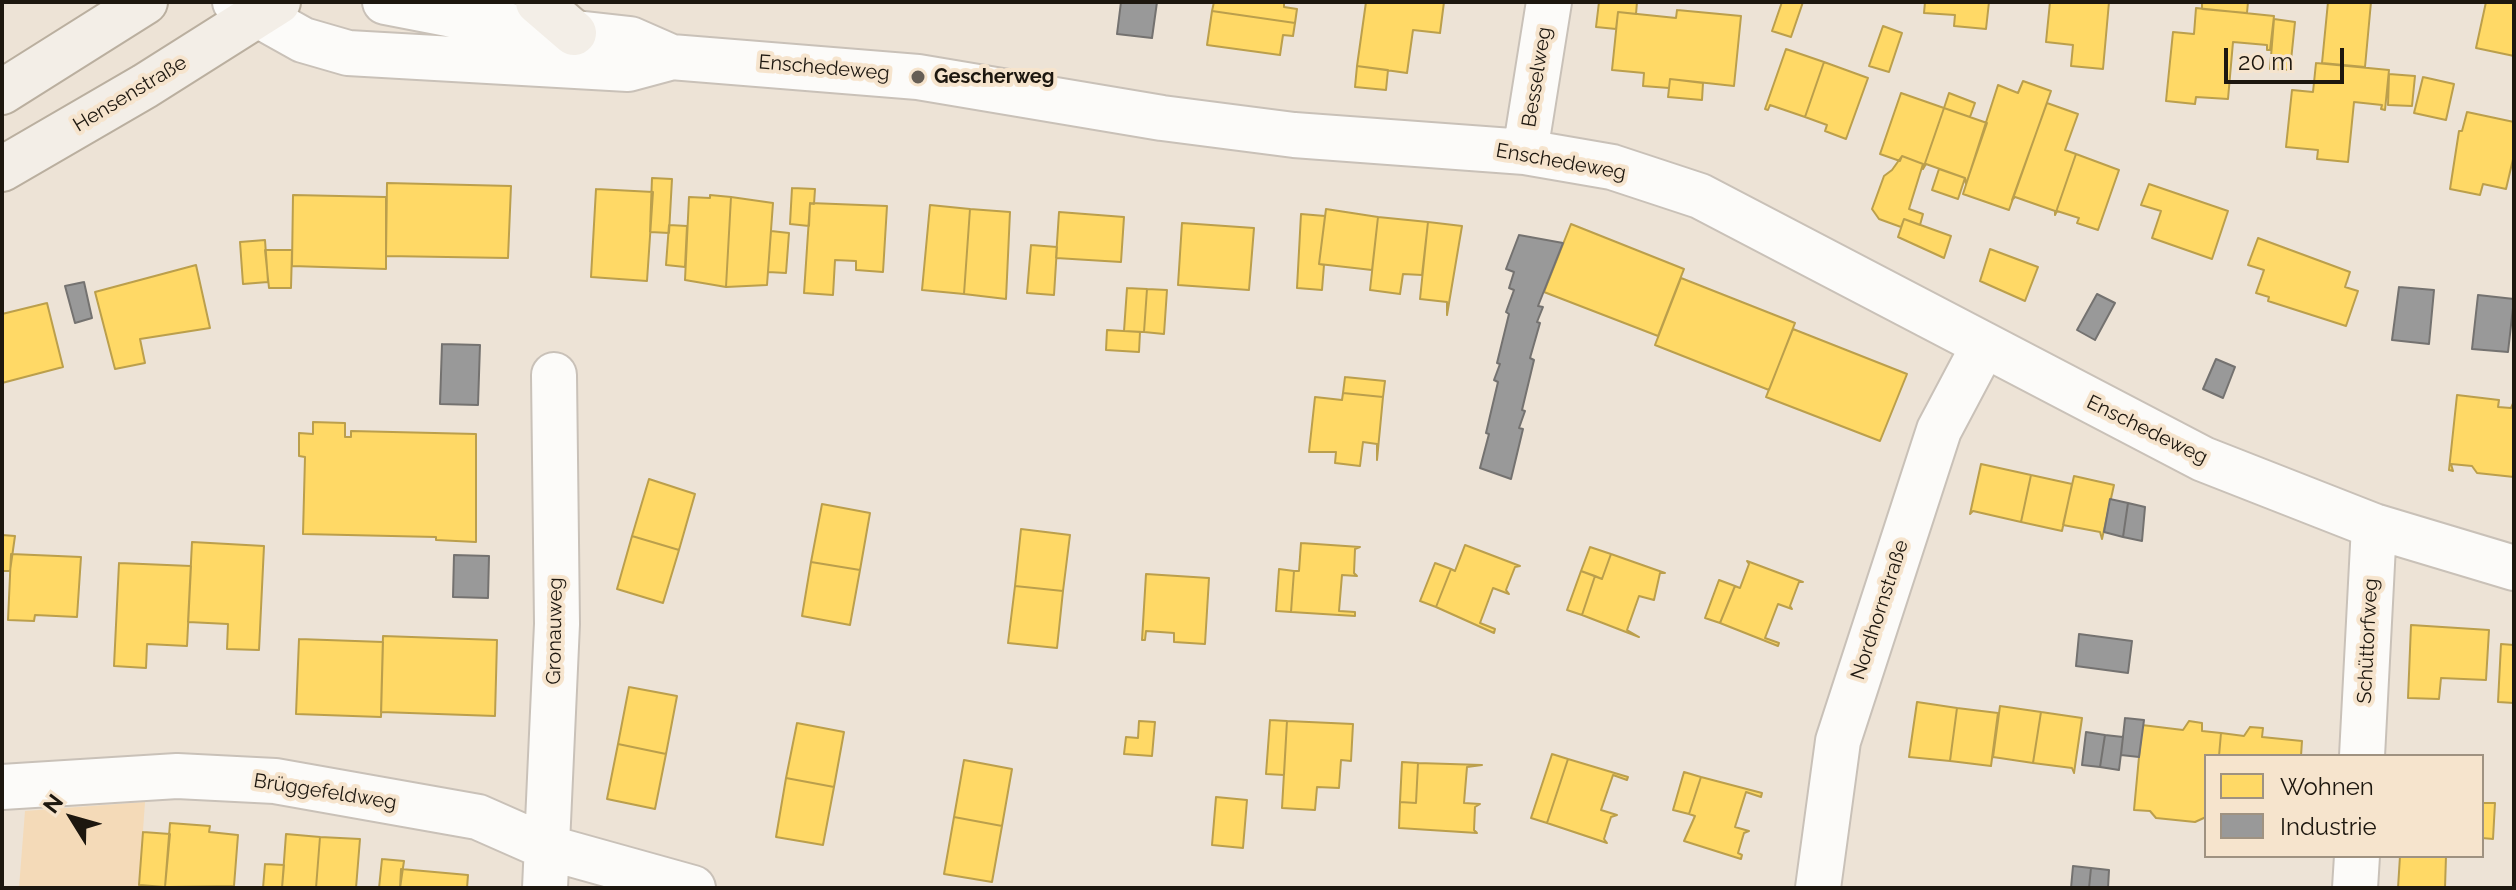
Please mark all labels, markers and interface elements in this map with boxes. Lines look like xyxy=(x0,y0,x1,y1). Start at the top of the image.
street label: Besselweg xyxy=(1517,25,1557,129)
scale bar xyxy=(2228,32,2348,82)
text: 20 m xyxy=(2238,47,2293,76)
street label: Enschedeweg xyxy=(757,50,891,86)
street label: Hensenstraße xyxy=(69,51,191,137)
place label: Gescherweg xyxy=(934,65,1055,89)
marker: Gescherweg xyxy=(909,68,927,86)
street label: Enschedeweg xyxy=(1494,139,1628,185)
street label: Enschedeweg xyxy=(2083,390,2211,470)
street label: Nordhornstraße xyxy=(1846,537,1914,683)
street label: Gronauweg xyxy=(542,577,568,685)
street label: Schüttorfweg xyxy=(2353,578,2383,704)
legend xyxy=(2204,754,2484,858)
street label: Brüggefeldweg xyxy=(252,769,398,815)
text: Wohnen xyxy=(2280,772,2374,801)
north arrow xyxy=(32,778,112,858)
text: N xyxy=(37,789,68,818)
text: Industrie xyxy=(2280,812,2377,841)

